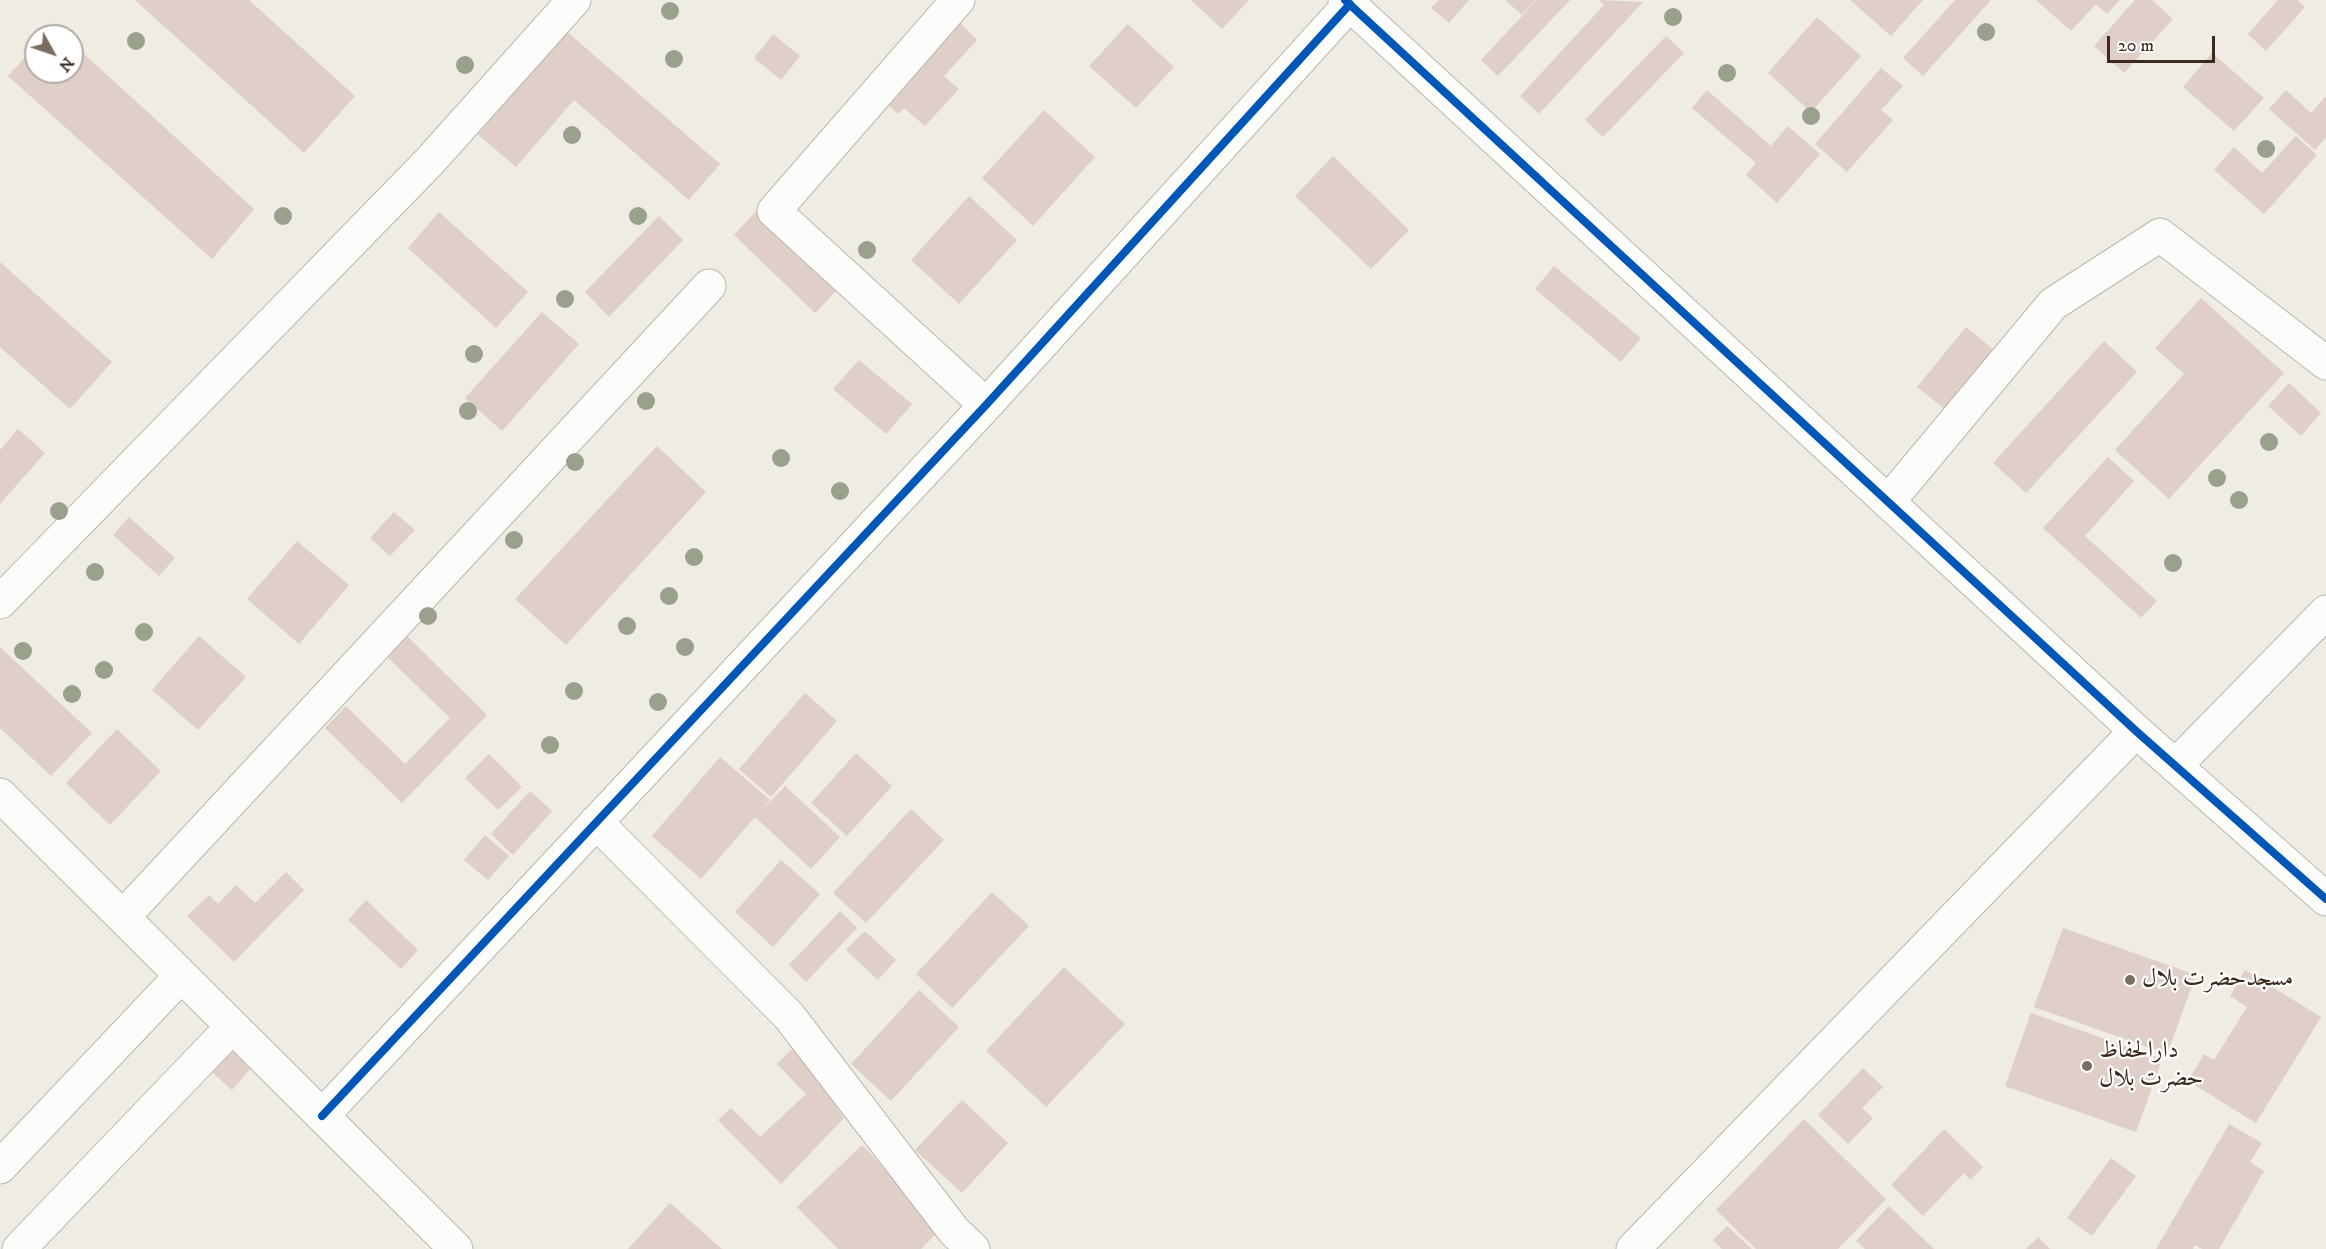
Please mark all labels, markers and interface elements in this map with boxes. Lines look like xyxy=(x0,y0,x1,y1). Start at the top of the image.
north arrow xyxy=(24,24,84,84)
scale bar xyxy=(2110,24,2218,62)
text: 20 m xyxy=(2118,35,2154,57)
text: N xyxy=(54,53,78,76)
place label: مسجدحضرت بلال xyxy=(2142,966,2293,994)
marker: مسجدحضرت بلال xyxy=(2123,973,2137,987)
place label: دارالحفاظ حضرت بلال xyxy=(2099,1038,2203,1094)
marker: دارالحفاظ حضرت بلال xyxy=(2080,1059,2094,1073)

